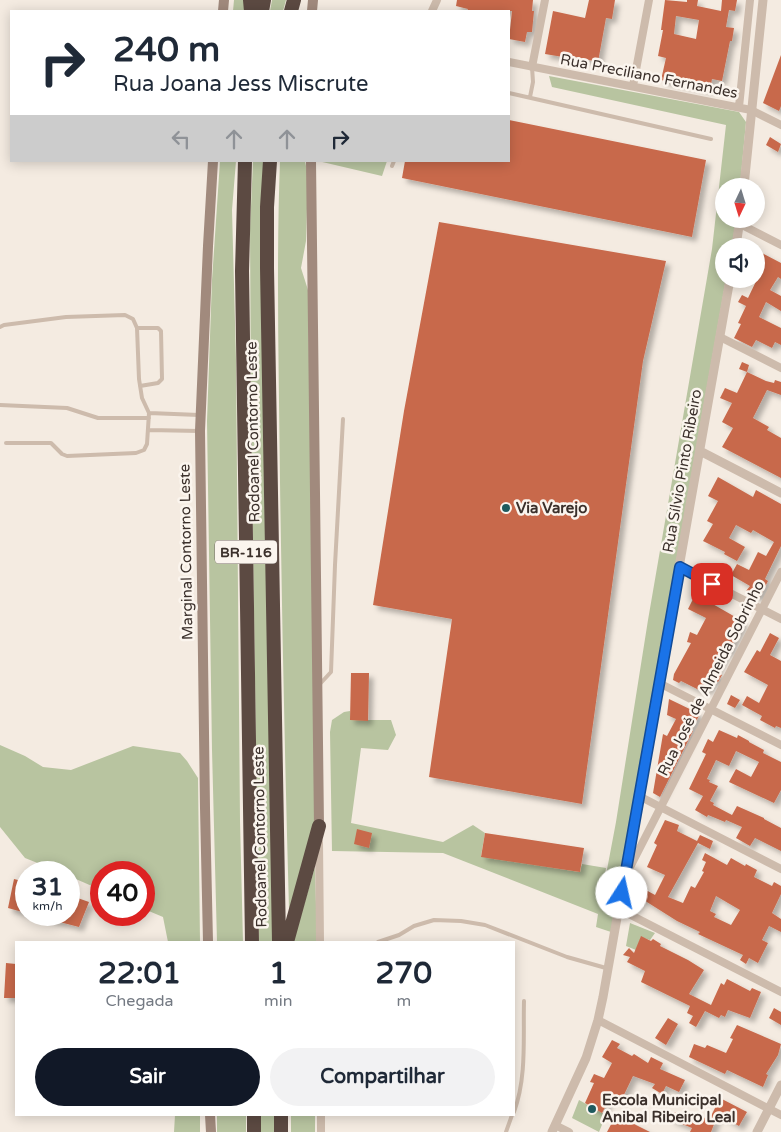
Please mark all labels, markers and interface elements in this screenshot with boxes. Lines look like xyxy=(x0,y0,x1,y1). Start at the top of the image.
text: 240 m xyxy=(113,29,220,71)
icon: right xyxy=(30,30,95,95)
street label: Rua Preciliano Fernandes xyxy=(559,50,739,102)
text: Rua Joana Jess Miscrute xyxy=(113,71,369,97)
icon: left xyxy=(167,125,195,153)
icon: ahead xyxy=(220,125,248,153)
icon: ahead xyxy=(273,125,301,153)
icon: right xyxy=(326,125,354,153)
north arrow xyxy=(715,178,765,228)
map controls xyxy=(715,178,765,288)
button: sound xyxy=(715,238,765,288)
street label: Rodoanel Contorno Leste xyxy=(242,341,264,523)
street label: Rua Sílvio Pinto Ribeiro xyxy=(659,388,705,554)
street label: Marginal Contorno Leste xyxy=(175,464,197,640)
place label: Via Varejo xyxy=(516,499,587,518)
marker: Via Varejo xyxy=(500,502,512,514)
road number: BR-116 xyxy=(215,540,277,564)
pin xyxy=(691,563,733,605)
icon: arrive xyxy=(698,570,726,598)
street label: Rua José de Almeida Sobrinho xyxy=(654,577,768,779)
street label: Rodoanel Contorno Leste xyxy=(249,746,271,928)
speed limit sign: 40 xyxy=(90,861,155,926)
position arrow xyxy=(595,866,647,918)
text: 31 xyxy=(32,872,63,902)
text: km/h xyxy=(32,899,63,913)
text: 22:01 xyxy=(98,955,181,992)
text: 1 xyxy=(269,955,288,992)
text: 270 xyxy=(376,955,432,992)
text: Chegada xyxy=(106,991,174,1011)
text: min xyxy=(264,991,293,1011)
text: m xyxy=(396,991,411,1011)
button: Sair xyxy=(35,1048,260,1106)
button: Compartilhar xyxy=(270,1048,495,1106)
place label: Escola Municipal Anibal Ribeiro Leal xyxy=(602,1091,735,1126)
marker: Escola Municipal Anibal Ribeiro Leal xyxy=(586,1103,598,1115)

